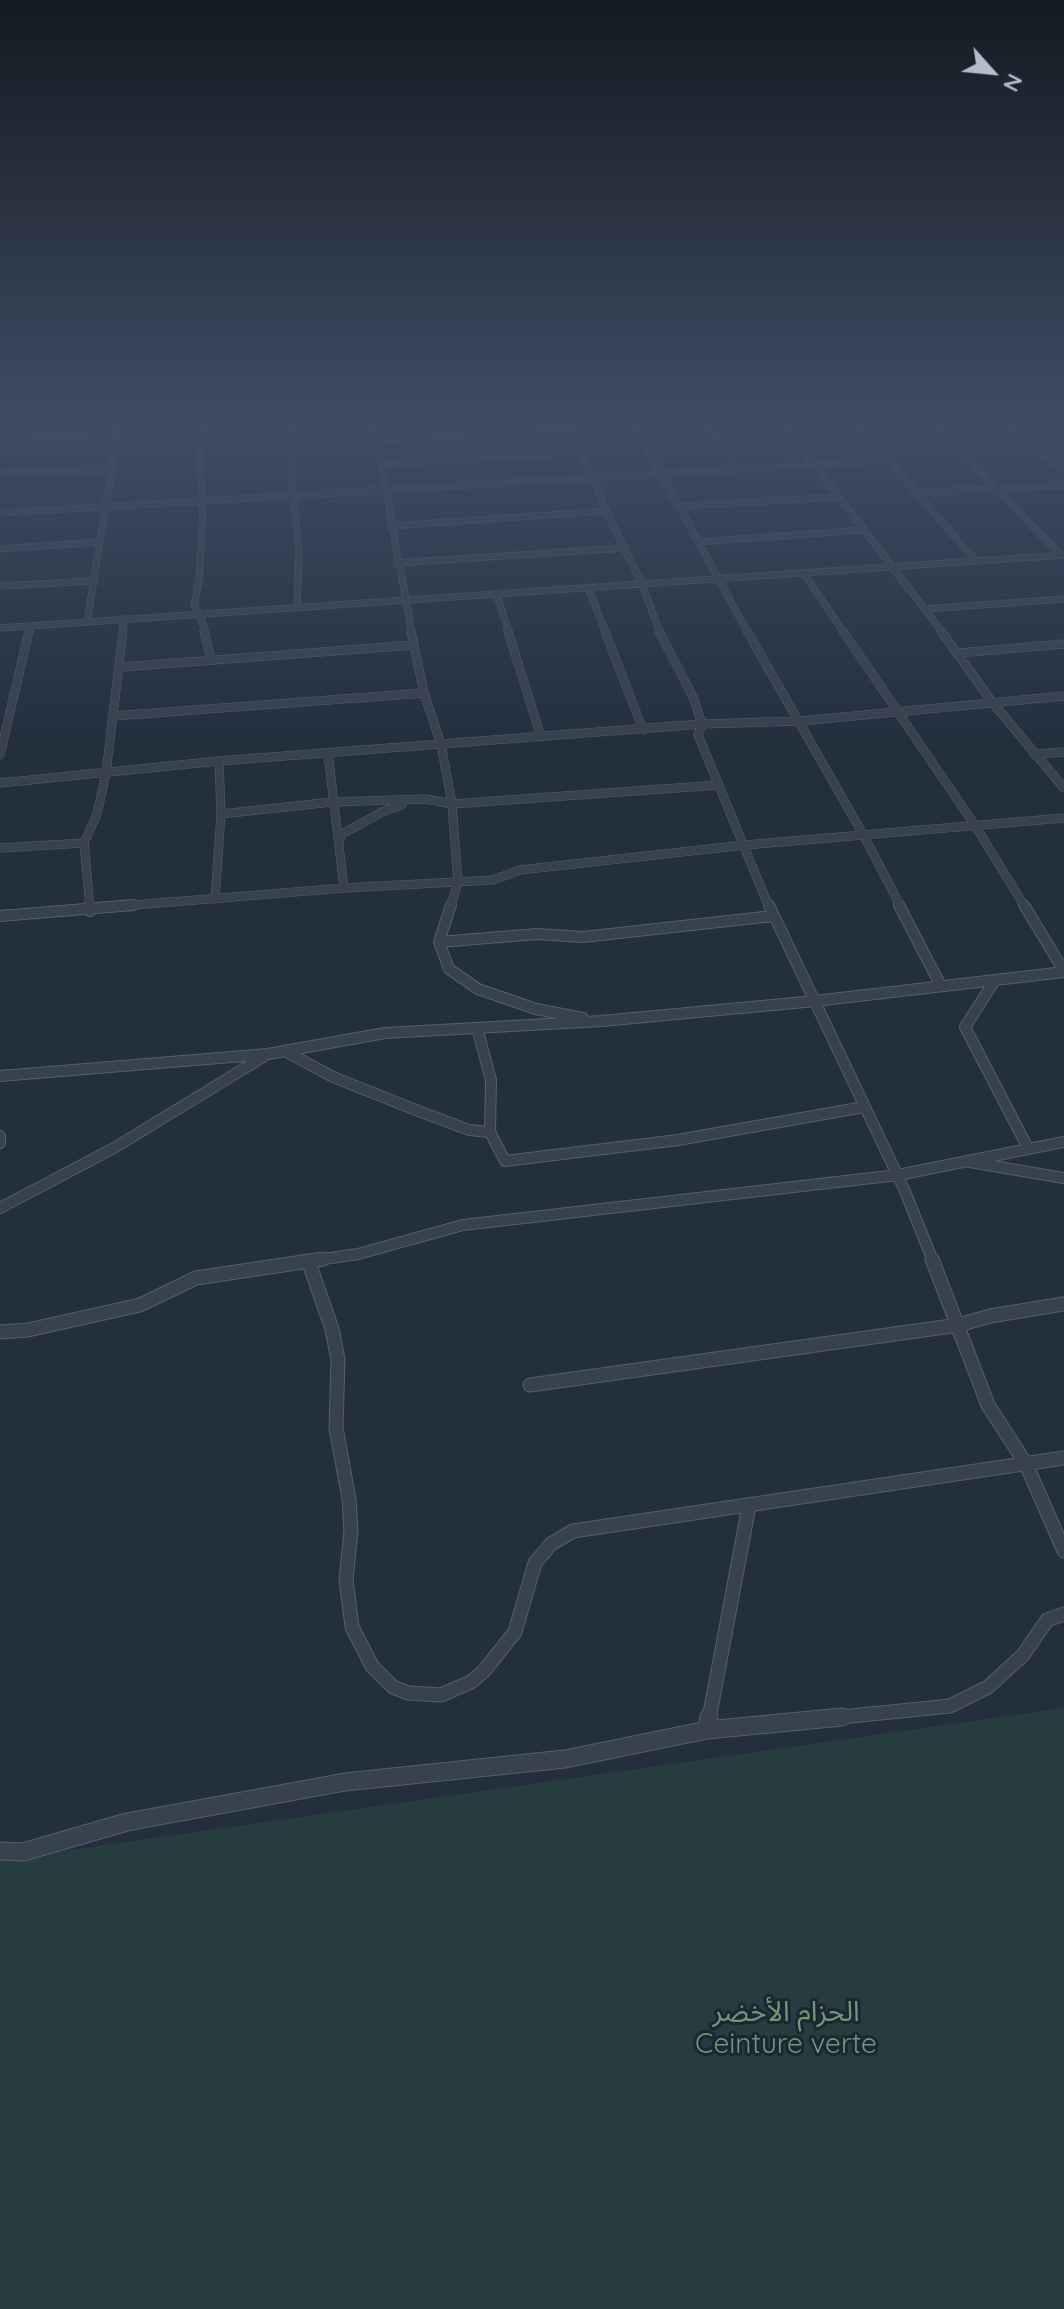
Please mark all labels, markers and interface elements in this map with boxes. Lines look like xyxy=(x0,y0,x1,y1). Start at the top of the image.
north arrow xyxy=(952,32,1032,112)
text: N xyxy=(997,69,1030,96)
park label: الحزام الأخضر Ceinture verte xyxy=(695,1996,877,2062)

